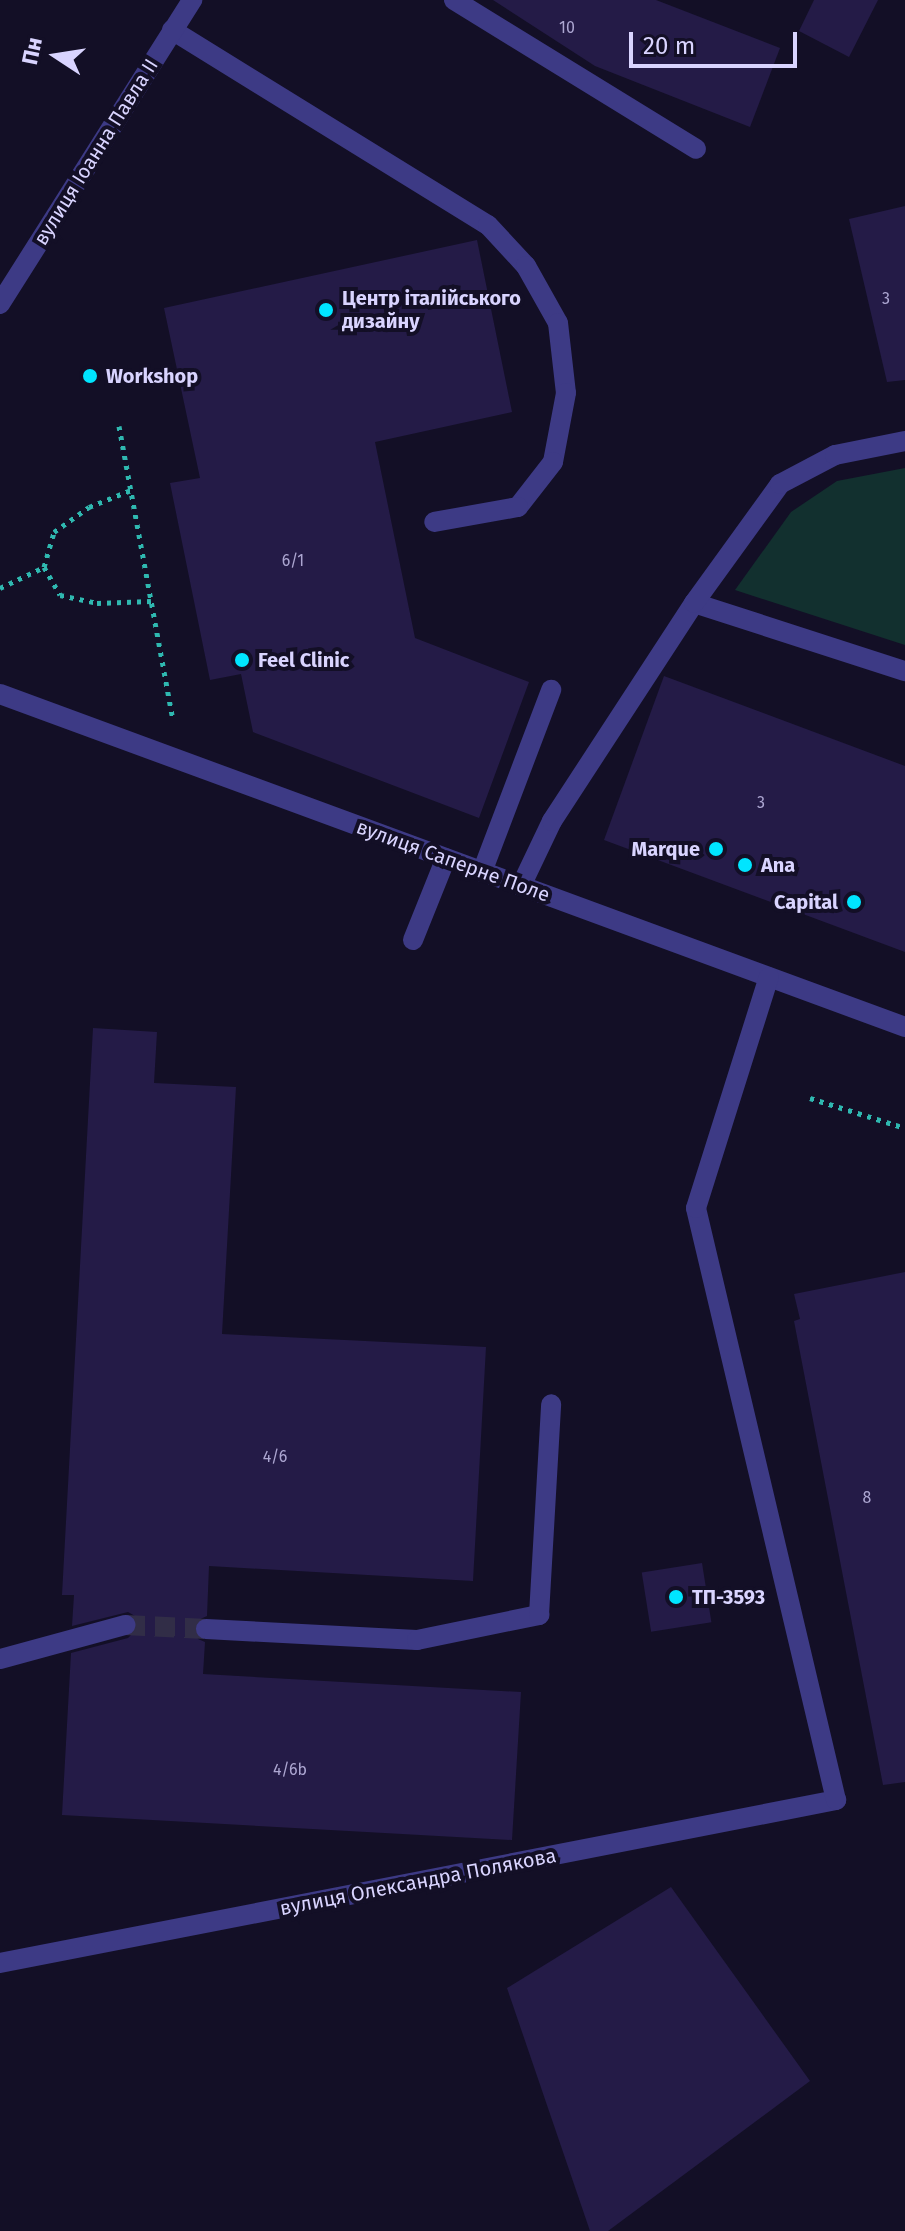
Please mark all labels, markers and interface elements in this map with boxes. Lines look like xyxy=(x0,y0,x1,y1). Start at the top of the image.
north arrow xyxy=(16,16,96,96)
scale bar xyxy=(633,16,801,66)
house number: 10 xyxy=(559,18,575,38)
text: 20 m xyxy=(643,32,695,60)
text: Пн xyxy=(16,35,48,67)
street label: вулиця Іоанна Павла II xyxy=(29,54,163,250)
place label: Центр італійського дизайну xyxy=(342,286,521,333)
house number: 3 xyxy=(882,289,890,309)
marker: Центр італійського дизайну xyxy=(317,301,335,319)
place label: Workshop xyxy=(106,364,198,388)
marker: Workshop xyxy=(81,367,99,385)
house number: 6/1 xyxy=(282,551,304,571)
place label: Feel Clinic xyxy=(258,648,349,672)
marker: Feel Clinic xyxy=(233,651,251,669)
house number: 3 xyxy=(757,793,765,813)
street label: вулиця Саперне Поле xyxy=(353,815,553,907)
place label: Marque xyxy=(631,837,700,861)
marker: Marque xyxy=(707,840,725,858)
place label: Ana xyxy=(761,853,795,877)
marker: Ana xyxy=(736,856,754,874)
place label: Capital xyxy=(774,890,838,914)
marker: Capital xyxy=(845,893,863,911)
house number: 4/6 xyxy=(263,1447,287,1467)
house number: 8 xyxy=(863,1488,871,1508)
place label: ТП-3593 xyxy=(692,1585,765,1609)
marker: ТП-3593 xyxy=(667,1588,685,1606)
house number: 4/6b xyxy=(273,1760,307,1780)
street label: вулиця Олександра Полякова xyxy=(278,1843,558,1921)

